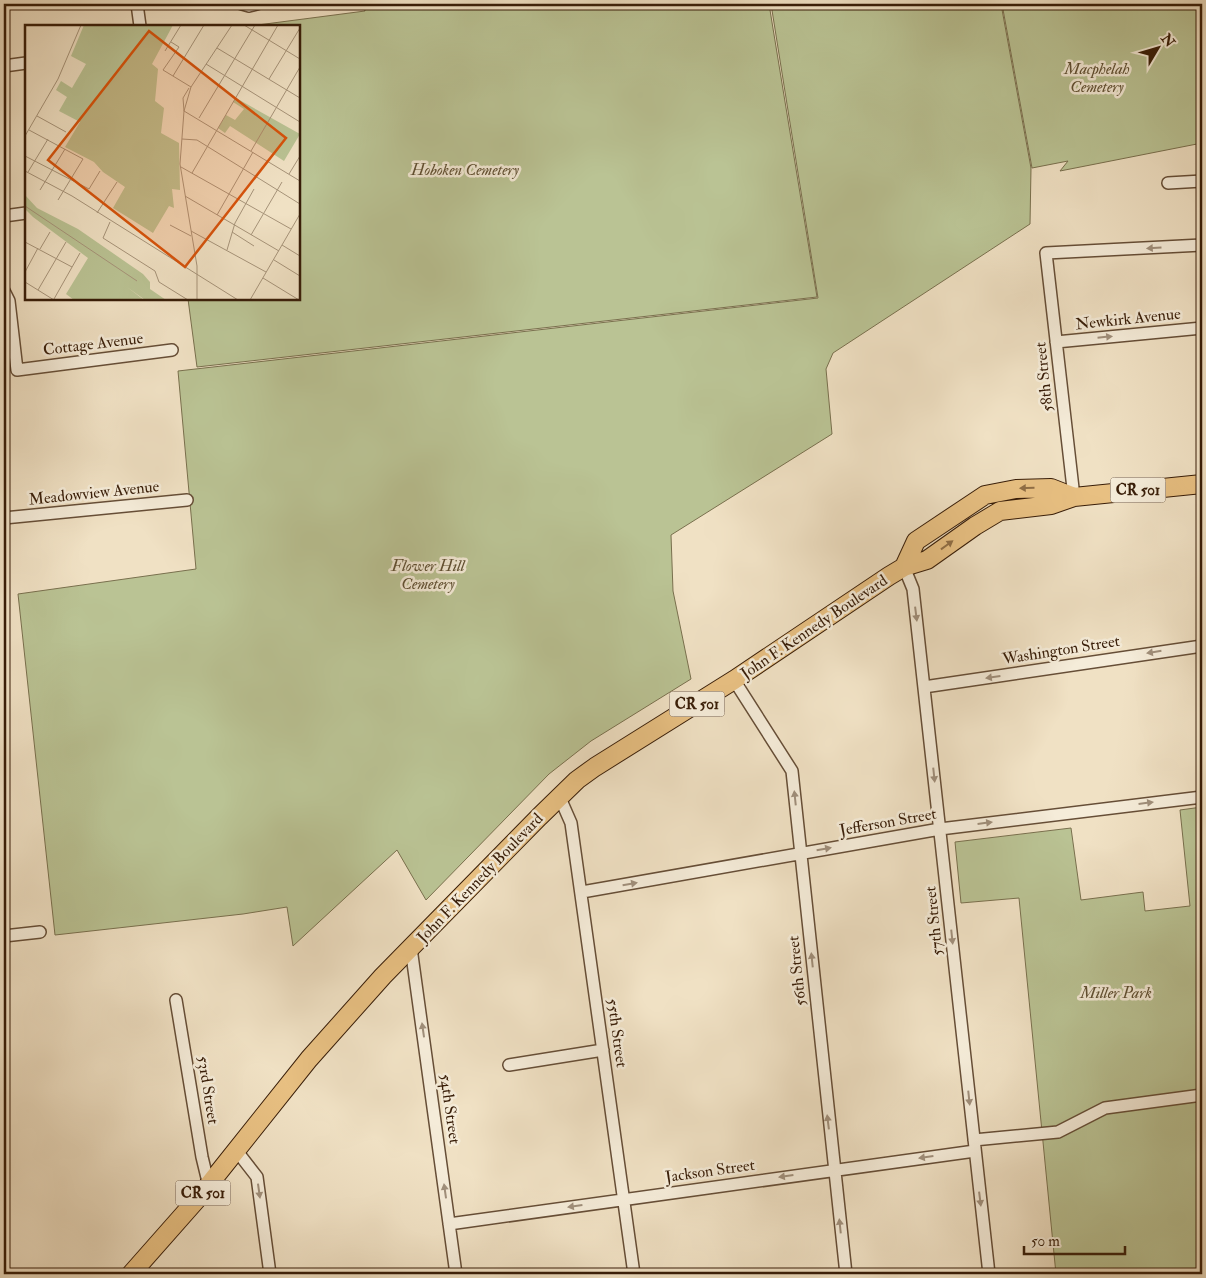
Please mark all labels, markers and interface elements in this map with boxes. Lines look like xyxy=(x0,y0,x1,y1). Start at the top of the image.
north arrow xyxy=(1134,22,1184,72)
inset map xyxy=(25,25,300,300)
text: N xyxy=(1157,29,1179,51)
park label: Macphelah Cemetery xyxy=(1063,59,1130,97)
park label: Hoboken Cemetery xyxy=(410,160,519,180)
one-way arrow xyxy=(1145,244,1161,252)
street label: Newkirk Avenue xyxy=(1074,303,1182,334)
street label: Cottage Avenue xyxy=(42,328,144,360)
one-way arrow xyxy=(1097,333,1113,341)
street label: 58th Street xyxy=(1030,341,1058,413)
street label: Meadowview Avenue xyxy=(28,476,161,510)
road number: CR 501 xyxy=(1110,478,1166,502)
one-way arrow xyxy=(1018,485,1034,493)
one-way arrow xyxy=(940,540,954,550)
park label: Flower Hill Cemetery xyxy=(390,556,466,594)
street label: John F. Kennedy Boulevard xyxy=(736,570,892,685)
one-way arrow xyxy=(912,606,920,622)
street label: Washington Street xyxy=(1000,631,1121,669)
one-way arrow xyxy=(1146,648,1162,656)
one-way arrow xyxy=(985,673,1001,681)
road number: CR 501 xyxy=(670,692,724,716)
one-way arrow xyxy=(930,767,938,783)
one-way arrow xyxy=(791,790,799,806)
one-way arrow xyxy=(1138,799,1154,807)
street label: Jefferson Street xyxy=(837,804,938,842)
street label: John F. Kennedy Boulevard xyxy=(412,809,548,949)
one-way arrow xyxy=(977,819,993,827)
one-way arrow xyxy=(817,845,833,853)
one-way arrow xyxy=(622,879,638,887)
street label: 57th Street xyxy=(920,885,948,957)
one-way arrow xyxy=(948,929,956,945)
street label: 56th Street xyxy=(783,935,811,1007)
one-way arrow xyxy=(808,952,816,968)
park label: Miller Park xyxy=(1079,983,1152,1003)
street label: 55th Street xyxy=(602,997,632,1069)
one-way arrow xyxy=(418,1022,426,1038)
street label: 53rd Street xyxy=(193,1054,223,1126)
street label: 54th Street xyxy=(435,1073,465,1145)
one-way arrow xyxy=(965,1091,973,1107)
one-way arrow xyxy=(824,1113,832,1129)
one-way arrow xyxy=(918,1154,934,1162)
street label: Jackson Street xyxy=(663,1155,756,1188)
one-way arrow xyxy=(777,1172,793,1180)
road number: CR 501 xyxy=(176,1180,230,1206)
one-way arrow xyxy=(440,1183,448,1199)
one-way arrow xyxy=(255,1184,263,1200)
one-way arrow xyxy=(976,1192,984,1208)
one-way arrow xyxy=(567,1202,583,1210)
one-way arrow xyxy=(836,1217,844,1233)
scale bar xyxy=(1024,1223,1125,1255)
text: 50 m xyxy=(1031,1232,1060,1251)

